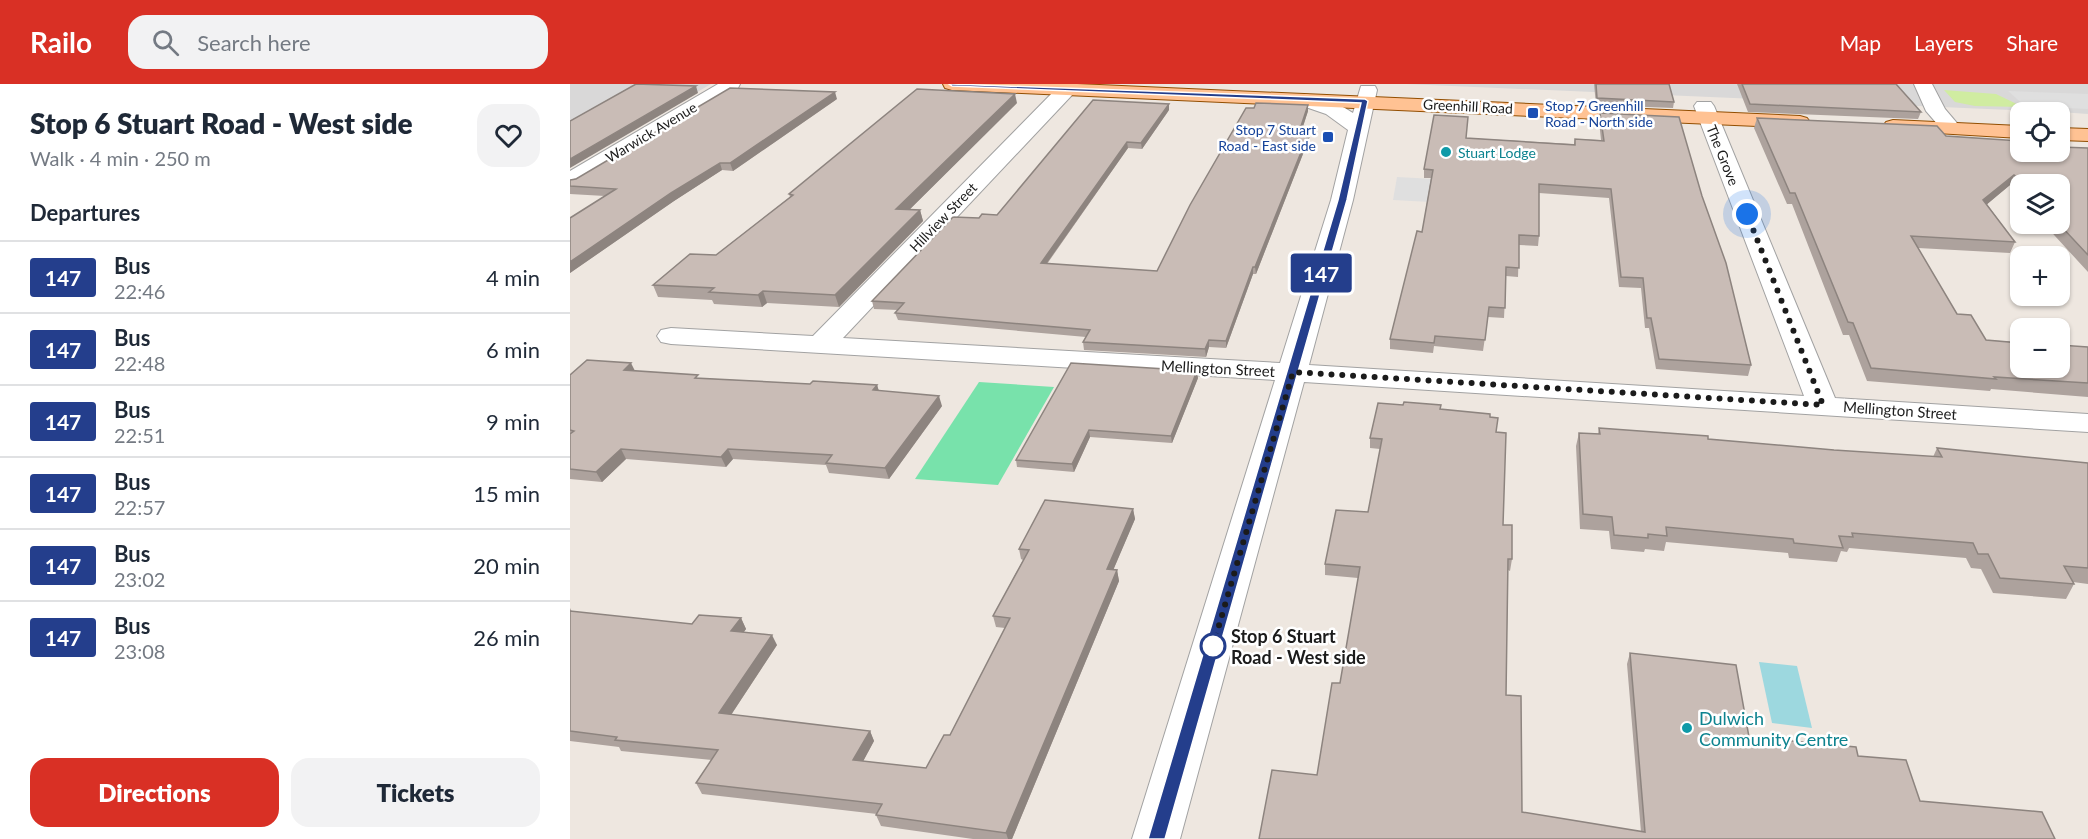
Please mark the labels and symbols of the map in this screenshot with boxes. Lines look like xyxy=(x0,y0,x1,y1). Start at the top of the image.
street label: Greenhill Road xyxy=(1423,95,1513,117)
place label: Stop 7 Greenhill Road - North side xyxy=(1545,97,1653,130)
street label: Warwick Avenue xyxy=(602,98,700,166)
marker: Stop 7 Greenhill Road - North side xyxy=(1526,106,1540,120)
place label: Stop 7 Stuart Road - East side xyxy=(1218,121,1316,154)
street label: The Grove xyxy=(1703,122,1743,188)
marker: Stop 7 Stuart Road - East side xyxy=(1321,130,1335,144)
place label: Stuart Lodge xyxy=(1458,144,1536,161)
marker: Stuart Lodge xyxy=(1439,145,1453,159)
street label: Hillview Street xyxy=(906,179,980,255)
your location xyxy=(1732,199,1762,229)
line badge: 147 xyxy=(1286,254,1356,292)
street label: Mellington Street xyxy=(1161,356,1276,380)
street label: Mellington Street xyxy=(1843,397,1958,423)
place label: Stop 6 Stuart Road - West side xyxy=(1231,625,1366,668)
marker: Stop 6 Stuart Road - West side xyxy=(1200,633,1226,659)
place label: Dulwich Community Centre xyxy=(1699,707,1848,750)
marker: Dulwich Community Centre xyxy=(1680,721,1694,735)

